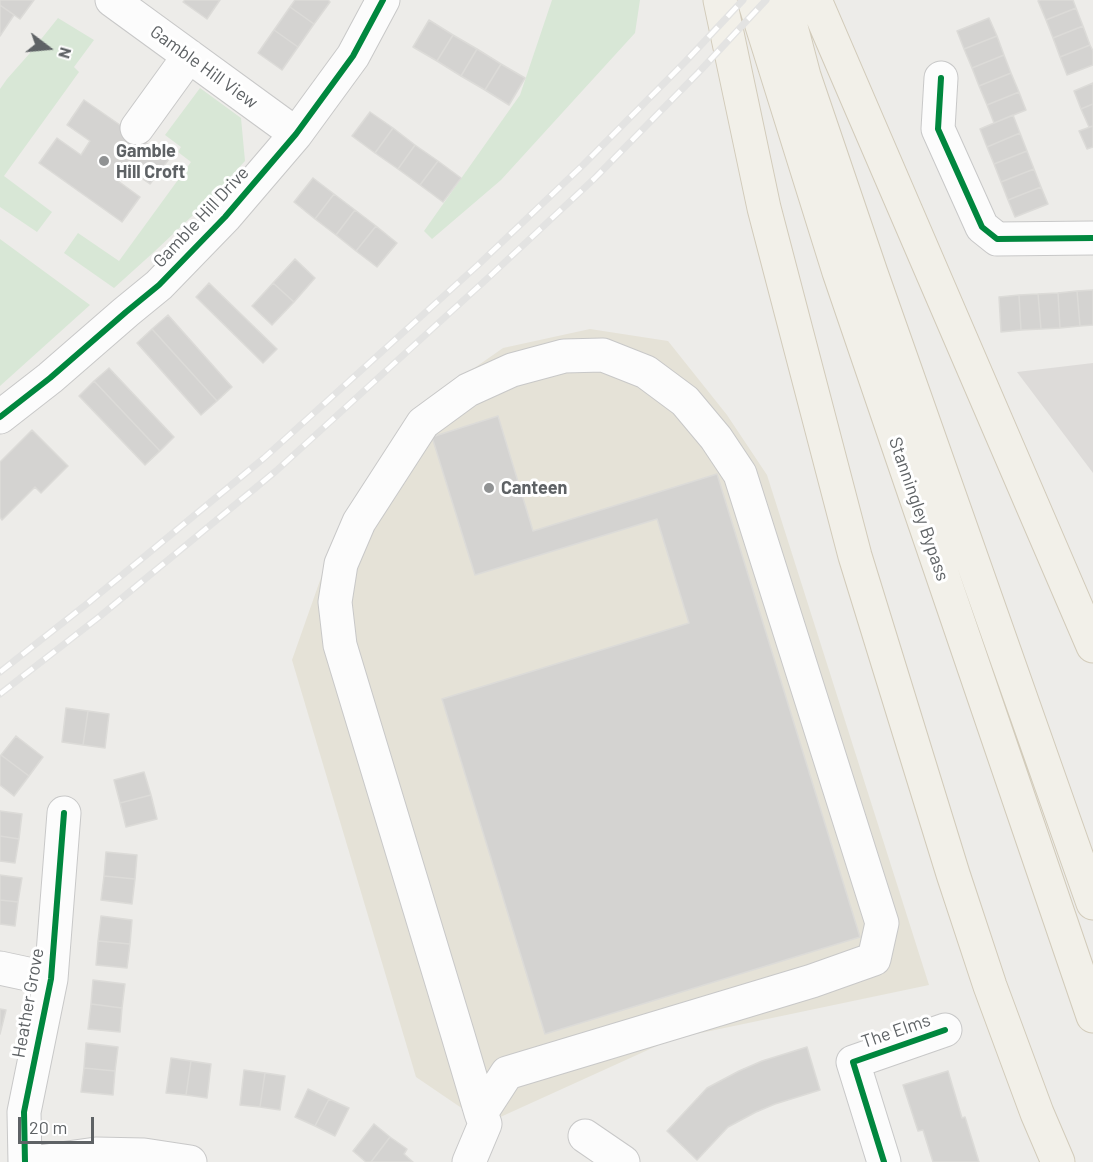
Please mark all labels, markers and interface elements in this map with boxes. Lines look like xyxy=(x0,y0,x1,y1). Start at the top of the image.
north arrow xyxy=(18,18,78,78)
street label: Gamble Hill View xyxy=(146,21,262,113)
text: N xyxy=(55,45,76,61)
place label: Gamble Hill Croft xyxy=(116,140,185,182)
marker: Gamble Hill Croft xyxy=(97,154,111,168)
street label: Gamble Hill Drive xyxy=(149,162,253,272)
street label: Stanningley Bypass xyxy=(884,434,954,584)
place label: Canteen xyxy=(501,477,567,499)
marker: Canteen xyxy=(482,481,496,495)
street label: Heather Grove xyxy=(8,946,48,1060)
street label: The Elms xyxy=(859,1009,933,1053)
scale bar xyxy=(21,1105,98,1143)
text: 20 m xyxy=(29,1116,67,1138)

